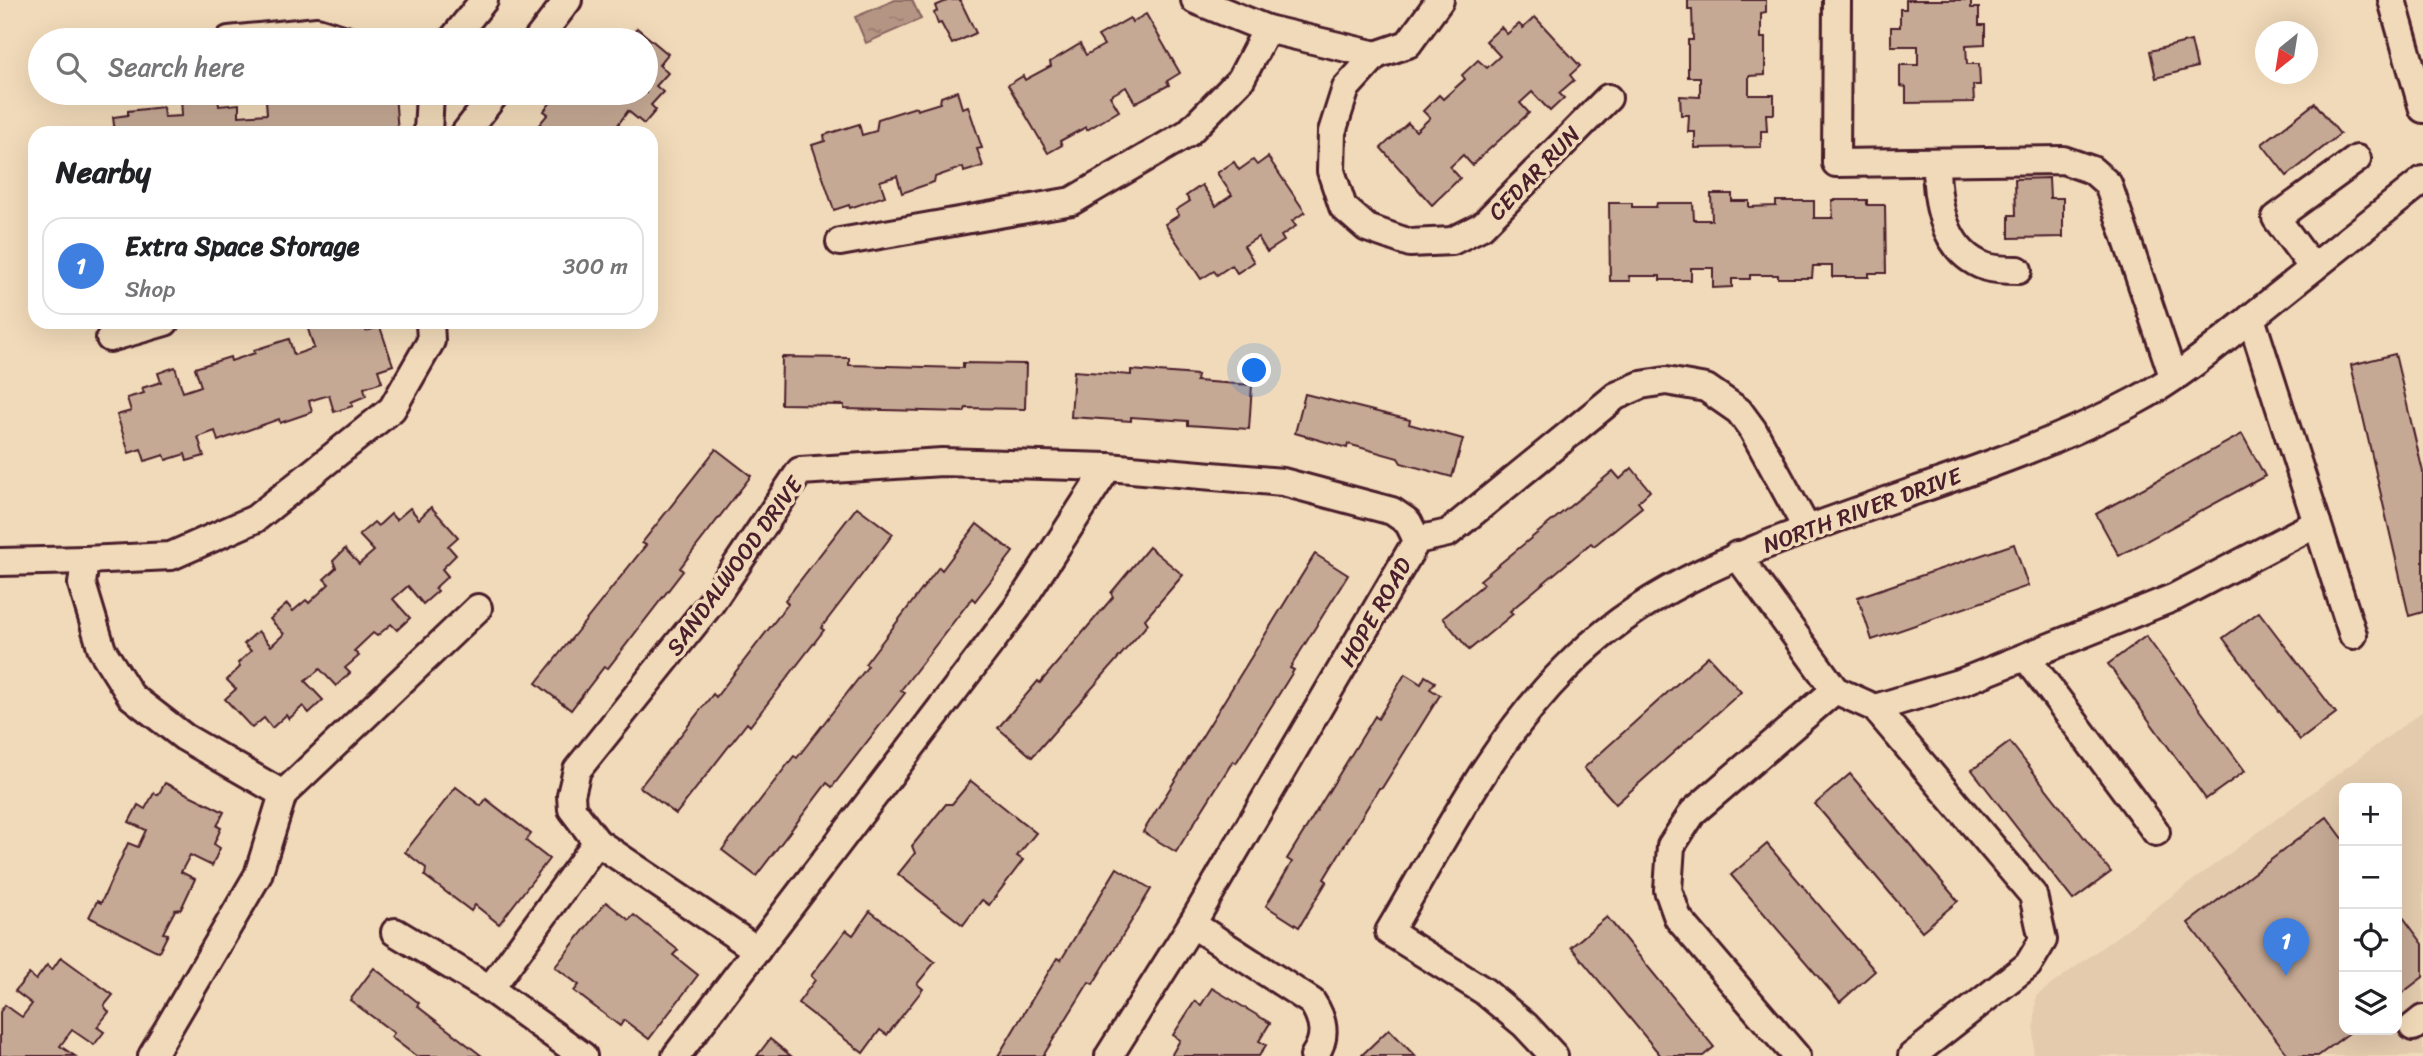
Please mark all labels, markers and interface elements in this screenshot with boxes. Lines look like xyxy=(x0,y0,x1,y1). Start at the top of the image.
north arrow xyxy=(2255,21,2318,84)
search box xyxy=(28,28,658,105)
text: Search here xyxy=(108,44,245,90)
icon: search xyxy=(52,48,90,86)
street label: CEDAR RUN xyxy=(1478,116,1591,231)
text: Nearby xyxy=(56,145,151,199)
text: Extra Space Storage xyxy=(125,223,359,269)
text: 1 xyxy=(76,246,86,287)
text: 300 m xyxy=(563,246,628,287)
text: Shop xyxy=(125,269,175,310)
your location xyxy=(1237,353,1271,387)
street label: NORTH RIVER DRIVE xyxy=(1757,455,1968,565)
street label: SANDALWOOD DRIVE xyxy=(655,467,815,665)
street label: HOPE ROAD xyxy=(1327,549,1424,675)
map controls xyxy=(2339,783,2402,1035)
button: + xyxy=(2339,783,2402,846)
button: − xyxy=(2339,846,2402,909)
button: locate xyxy=(2339,909,2402,972)
pin: 1 xyxy=(2263,918,2309,976)
button: layers xyxy=(2339,972,2402,1035)

